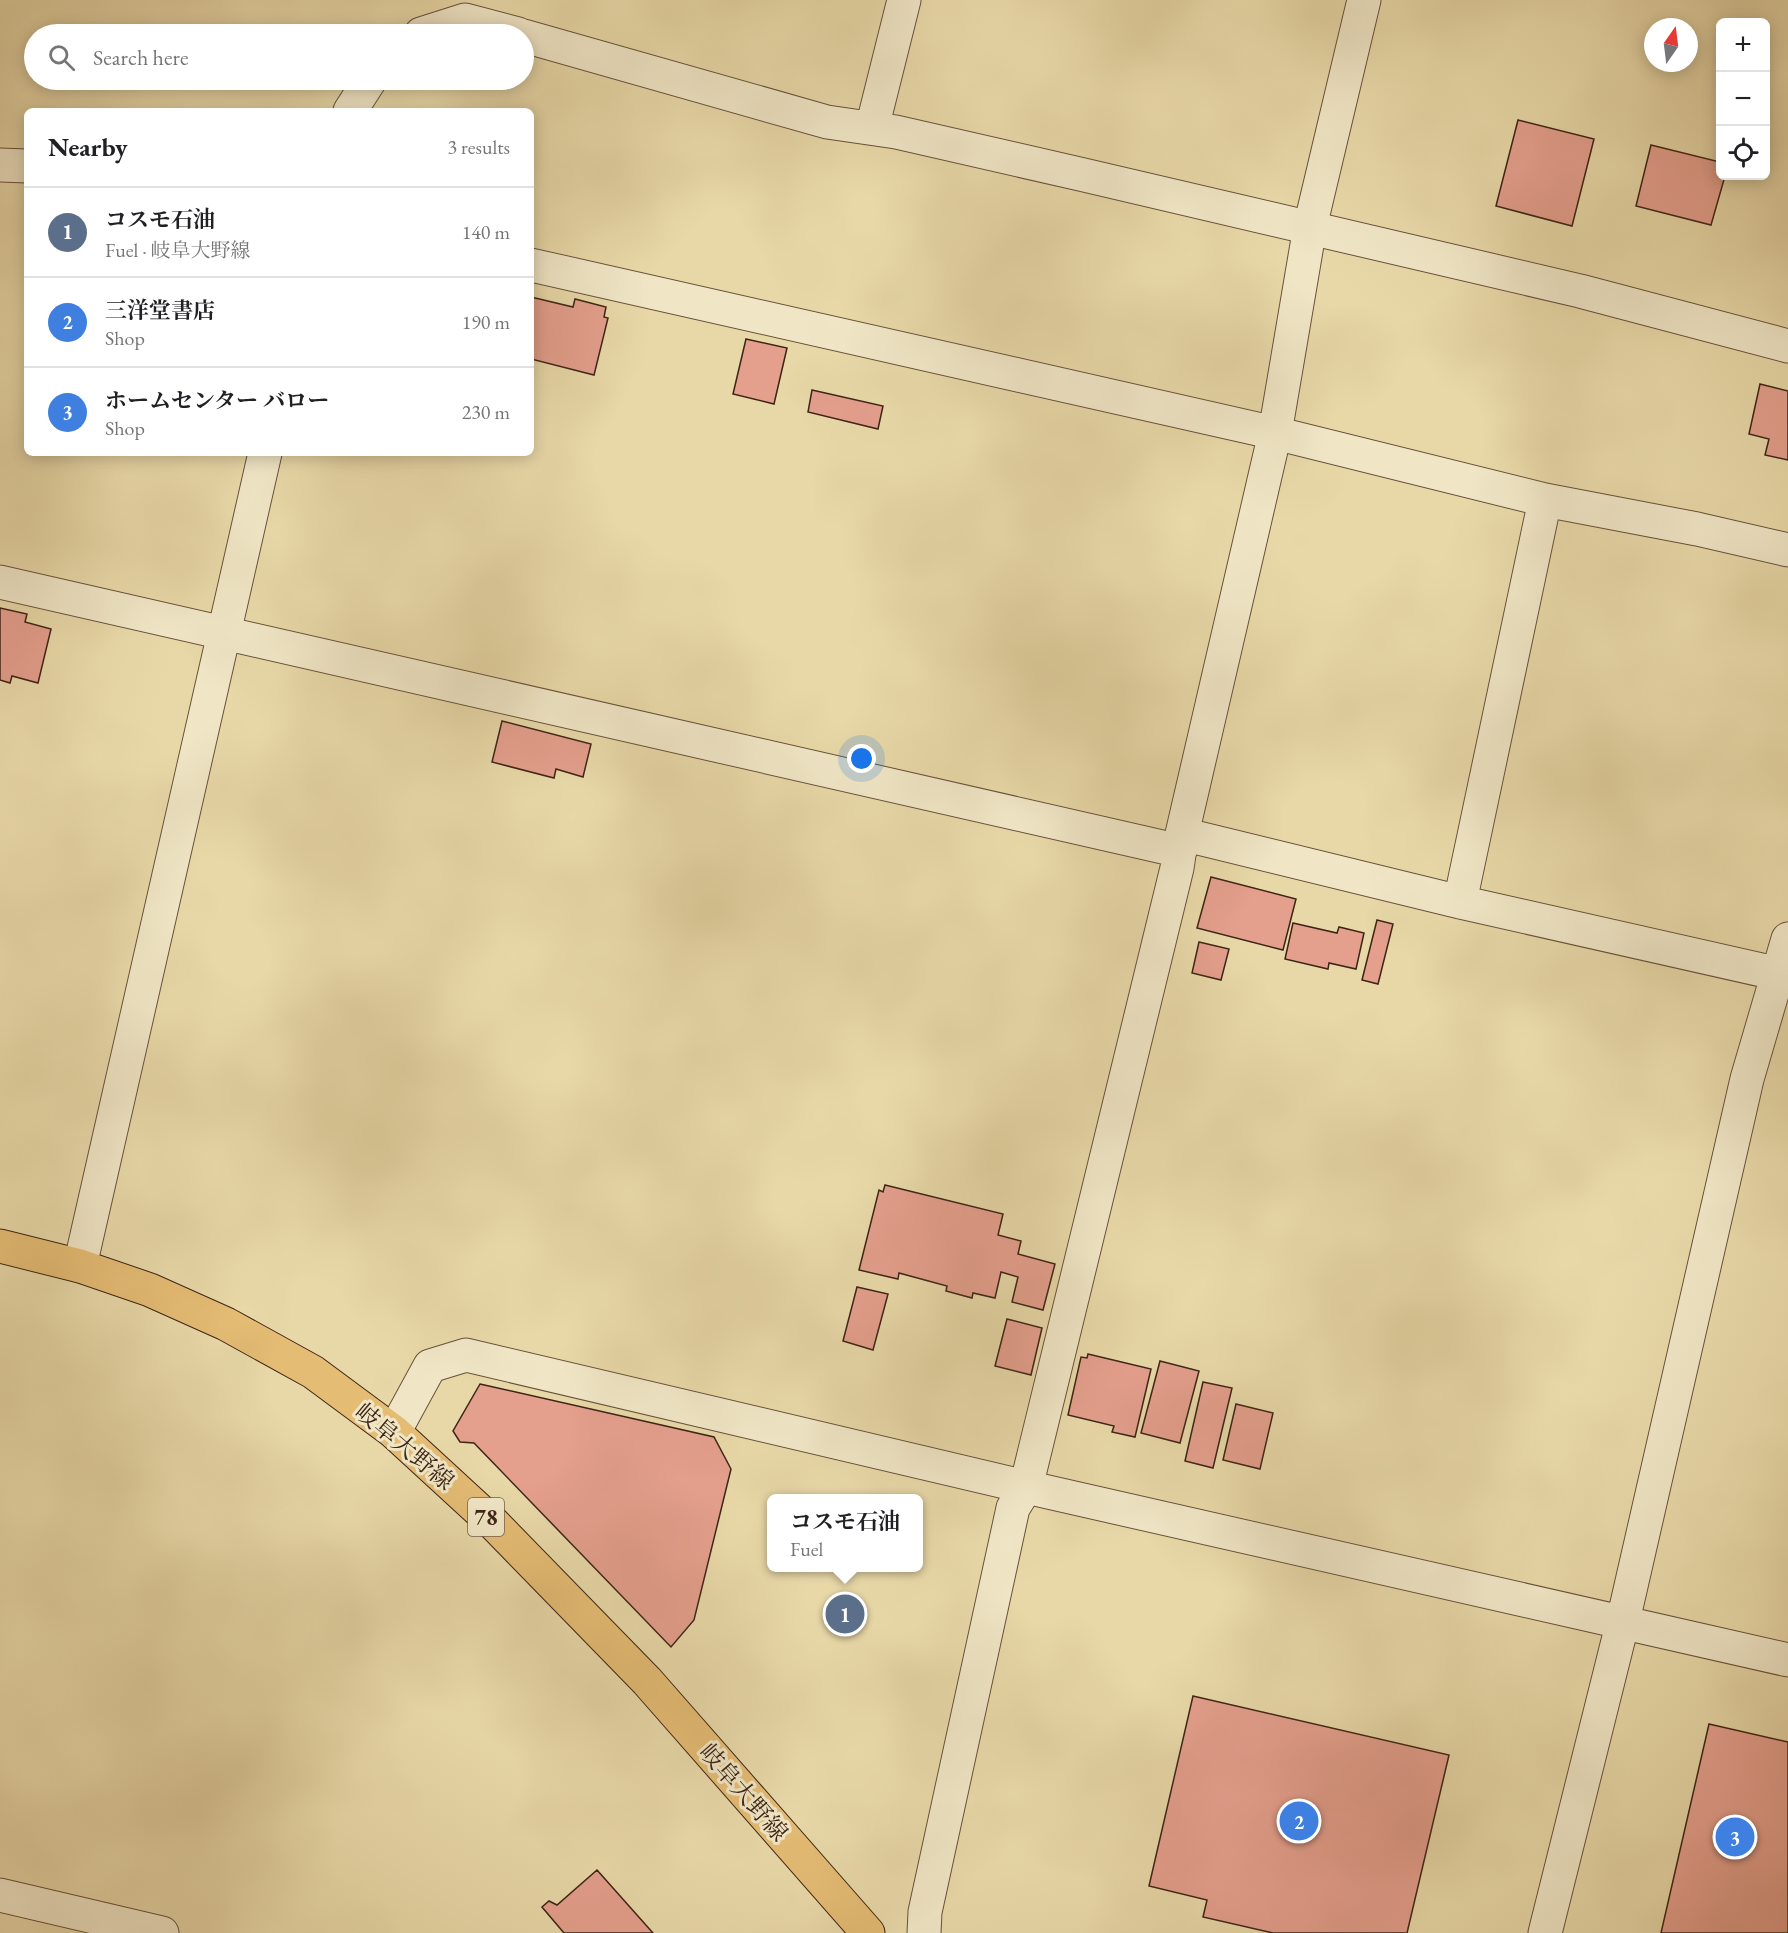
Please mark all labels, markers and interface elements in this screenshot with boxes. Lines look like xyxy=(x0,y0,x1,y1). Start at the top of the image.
north arrow xyxy=(1644,18,1698,72)
map controls xyxy=(1716,18,1770,180)
button: + xyxy=(1716,18,1770,72)
search box xyxy=(24,24,534,90)
icon: search xyxy=(45,41,78,74)
text: Search here xyxy=(93,43,188,72)
button: − xyxy=(1716,72,1770,126)
button: locate xyxy=(1716,126,1770,180)
text: Nearby xyxy=(48,130,128,164)
text: 3 results xyxy=(447,134,510,160)
text: コスモ石油 xyxy=(105,205,215,234)
text: 1 xyxy=(62,219,73,245)
text: 140 m xyxy=(462,219,510,245)
text: Fuel · 岐阜大野線 xyxy=(105,237,250,263)
text: 三洋堂書店 xyxy=(105,296,215,325)
text: 2 xyxy=(62,309,73,335)
text: 190 m xyxy=(462,309,510,335)
text: Shop xyxy=(105,325,145,351)
text: ホームセンター バロー xyxy=(105,386,329,415)
text: 3 xyxy=(62,399,73,425)
text: 230 m xyxy=(462,399,510,425)
text: Shop xyxy=(105,415,145,441)
your location xyxy=(847,744,876,773)
street label: 岐阜大野線 xyxy=(349,1396,461,1496)
popup xyxy=(767,1494,923,1572)
road number: 78 xyxy=(468,1498,504,1536)
text: コスモ石油 xyxy=(790,1507,900,1536)
text: Fuel xyxy=(790,1536,823,1562)
pin: 1 xyxy=(826,1592,864,1636)
street label: 岐阜大野線 xyxy=(693,1737,795,1847)
pin: 2 xyxy=(1280,1798,1318,1844)
pin: 3 xyxy=(1716,1814,1754,1860)

